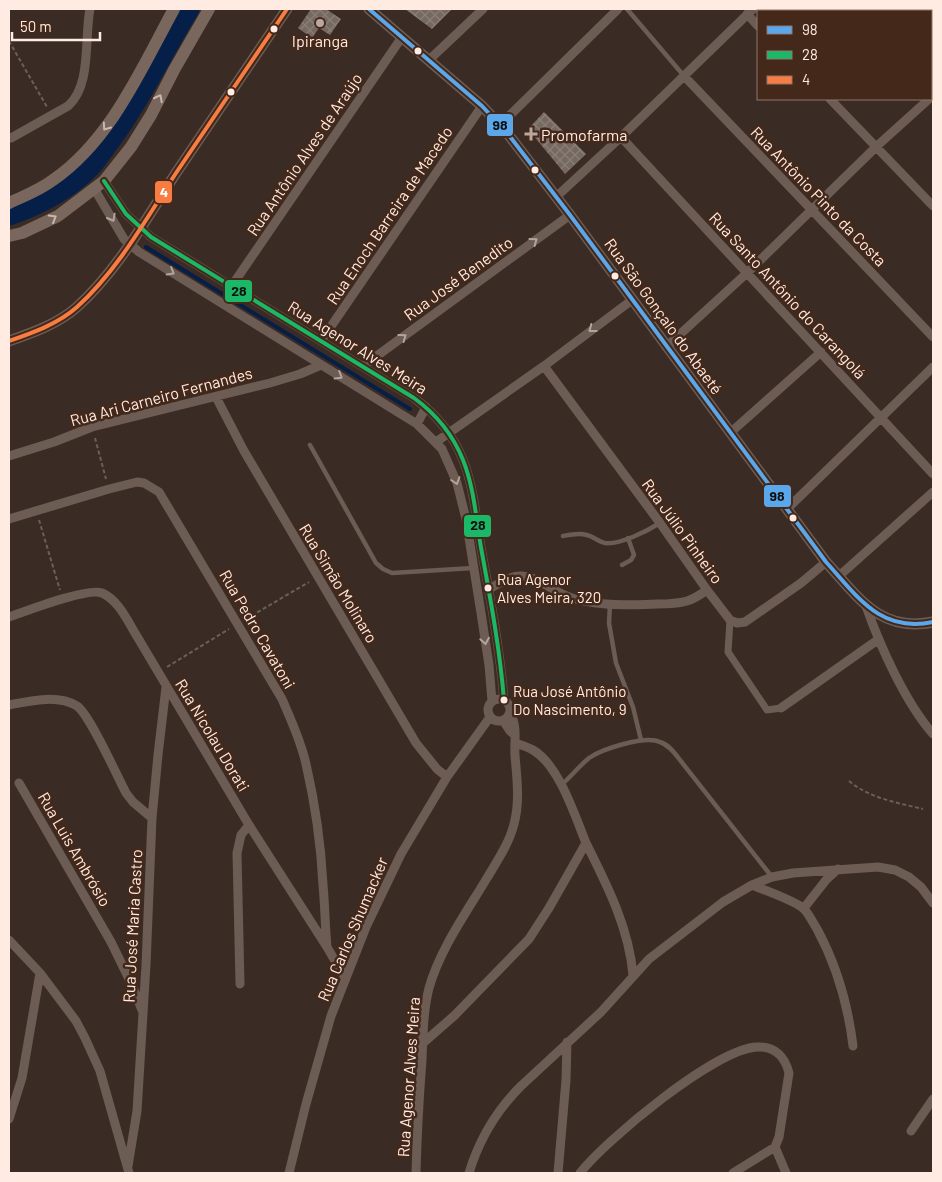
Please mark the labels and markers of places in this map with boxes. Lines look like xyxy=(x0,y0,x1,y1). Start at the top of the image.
marker: Ipiranga xyxy=(314,17,326,29)
unlabelled marker xyxy=(269,24,279,34)
place label: Ipiranga xyxy=(292,31,348,50)
unlabelled marker xyxy=(413,46,423,56)
unlabelled marker xyxy=(226,87,236,97)
place label: Promofarma xyxy=(541,125,628,144)
marker: Promofarma xyxy=(525,128,537,140)
unlabelled marker xyxy=(530,165,540,175)
unlabelled marker xyxy=(610,271,620,281)
unlabelled marker xyxy=(788,513,798,523)
place label: Rua Agenor Alves Meira, 320 xyxy=(497,570,601,606)
marker: Rua Agenor Alves Meira, 320 xyxy=(483,583,493,593)
place label: Rua José Antônio Do Nascimento, 9 xyxy=(513,682,627,718)
marker: Rua José Antônio Do Nascimento, 9 xyxy=(499,695,509,705)

